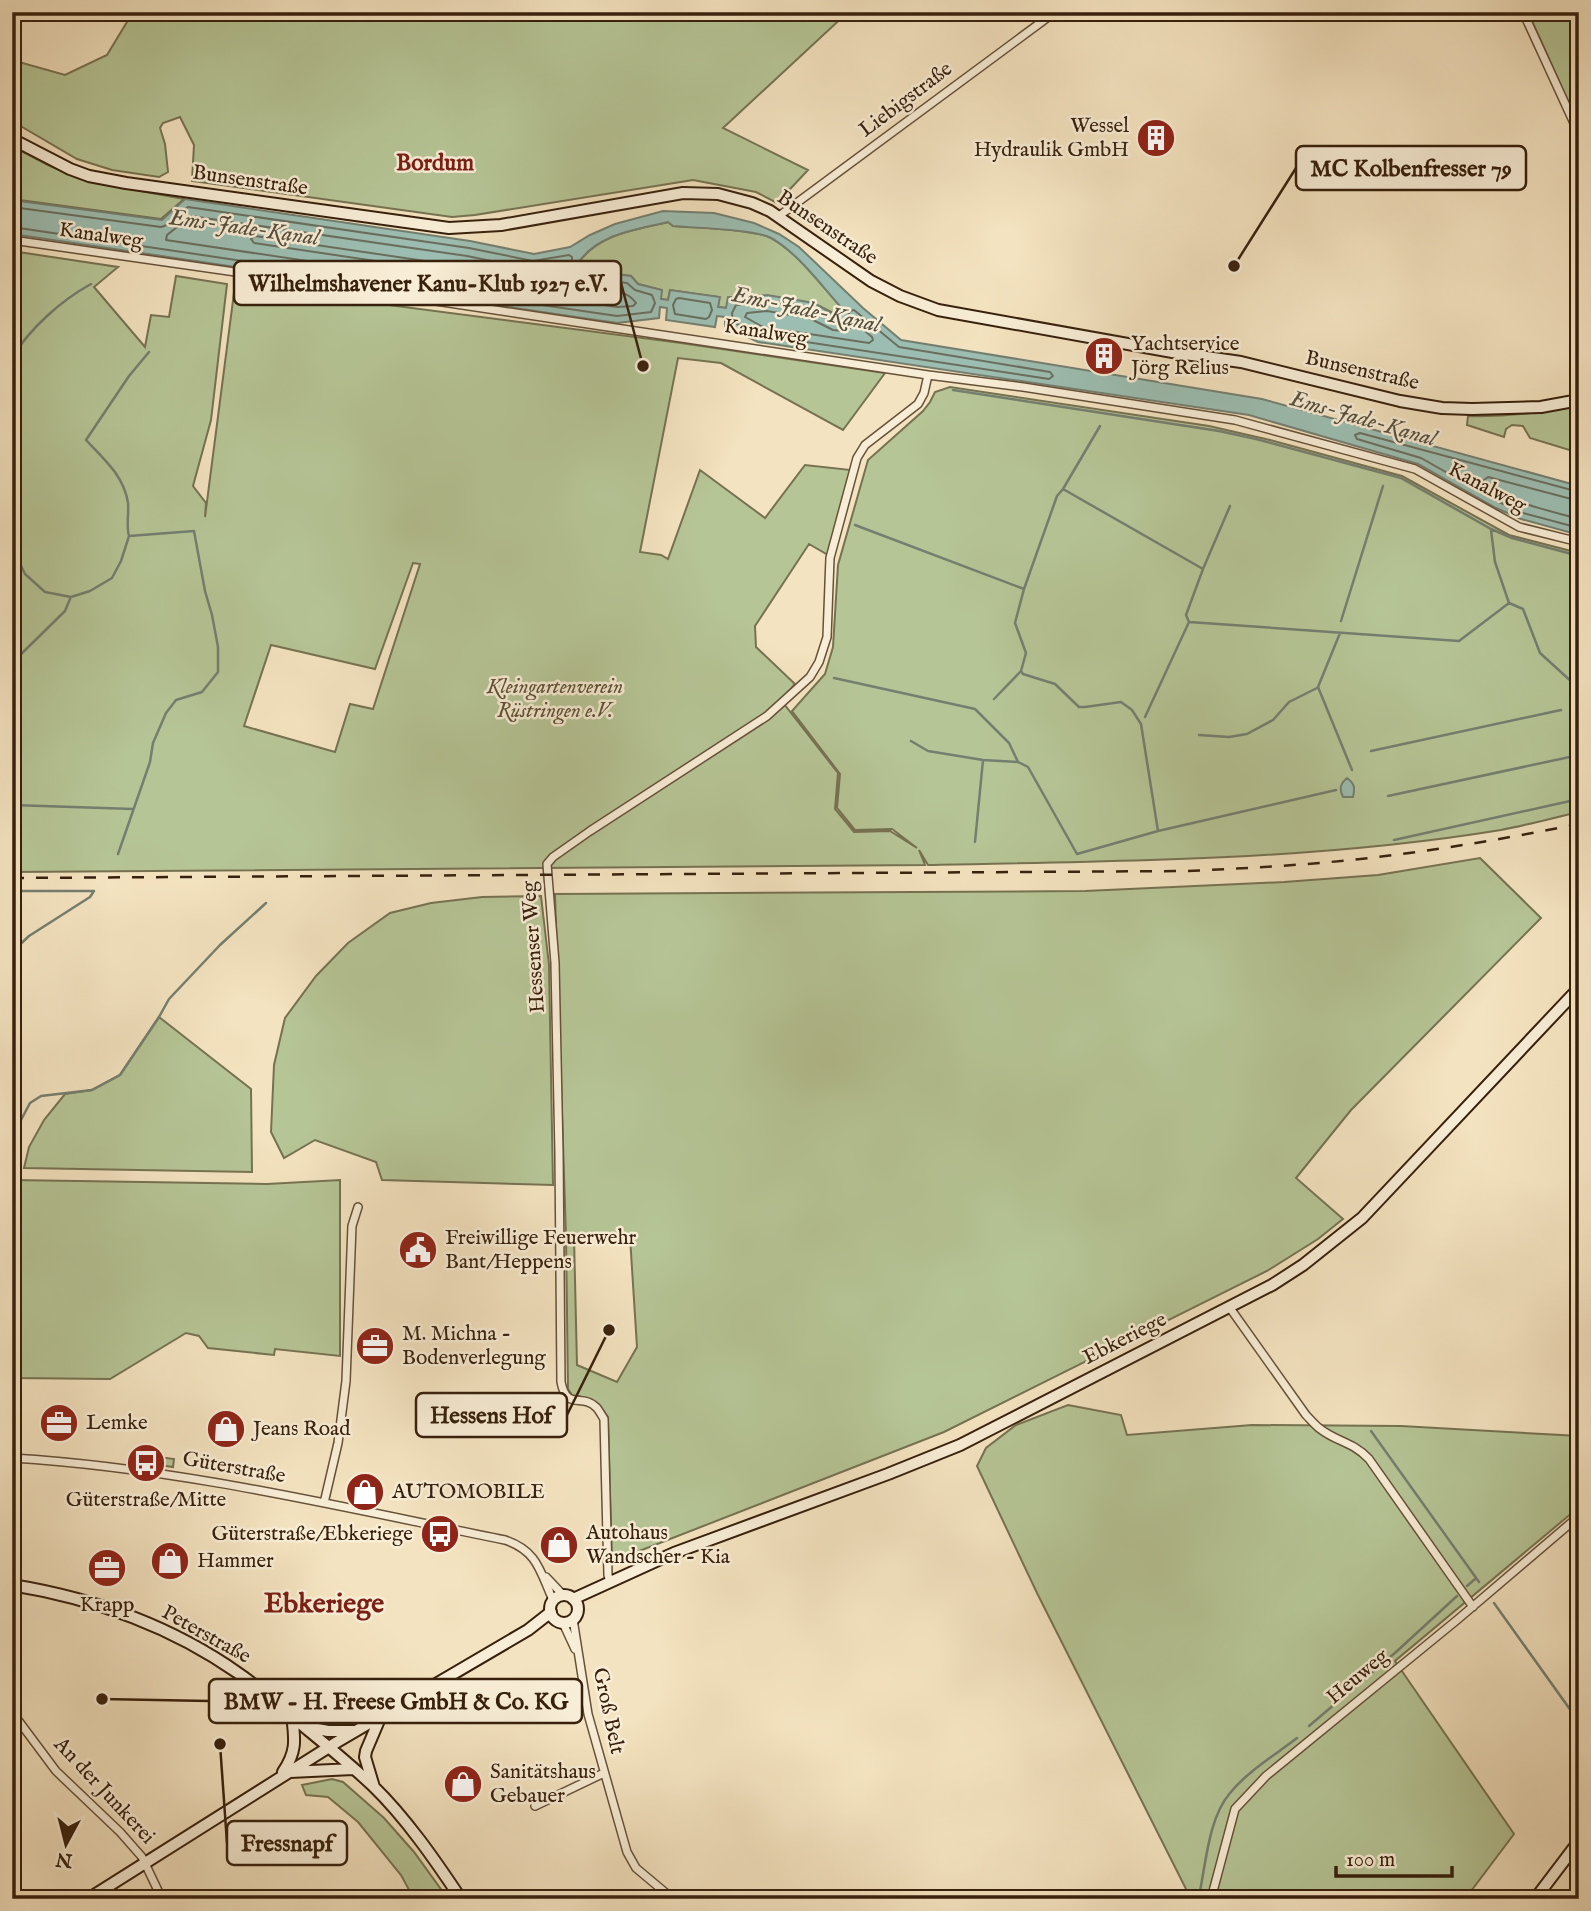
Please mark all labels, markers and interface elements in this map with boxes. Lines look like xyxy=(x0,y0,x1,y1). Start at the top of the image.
street label: Liebigstraße xyxy=(854,56,958,144)
place label: Wessel Hydraulik GmbH xyxy=(974,113,1129,164)
building icon: Wessel Hydraulik GmbH xyxy=(1135,117,1177,159)
callout: MC Kolbenfresser 79 xyxy=(1296,146,1526,190)
district label: Bordum xyxy=(396,149,474,178)
text: MC Kolbenfresser 79 xyxy=(1310,155,1512,184)
street label: Bunsenstraße xyxy=(191,160,310,202)
street label: Bunsenstraße xyxy=(771,184,883,272)
water label: Ems-Jade-Kanal xyxy=(166,203,322,253)
street label: Kanalweg xyxy=(57,217,145,255)
callout: Wilhelmshavener Kanu-Klub 1927 e.V. xyxy=(234,261,621,305)
text: Wilhelmshavener Kanu-Klub 1927 e.V. xyxy=(247,270,608,299)
water label: Ems-Jade-Kanal xyxy=(728,280,884,340)
street label: Kanalweg xyxy=(722,313,810,353)
place label: Yachtservice Jörg Relius xyxy=(1129,331,1240,382)
building icon: Yachtservice Jörg Relius xyxy=(1083,335,1125,377)
street label: Bunsenstraße xyxy=(1302,345,1422,397)
water label: Ems-Jade-Kanal xyxy=(1286,384,1441,454)
street label: Kanalweg xyxy=(1443,456,1531,520)
park label: Kleingartenverein Rüstringen e.V. xyxy=(486,674,623,725)
street label: Hessenser Weg xyxy=(516,879,552,1014)
place label: Freiwillige Feuerwehr Bant/Heppens xyxy=(445,1225,637,1276)
public building icon: Freiwillige Feuerwehr Bant/Heppens xyxy=(397,1229,439,1271)
street label: Ebkeriege xyxy=(1079,1306,1172,1372)
place label: M. Michna - Bodenverlegung xyxy=(402,1321,546,1372)
office icon: M. Michna - Bodenverlegung xyxy=(354,1325,396,1367)
callout: Hessens Hof xyxy=(416,1393,567,1437)
office icon: Lemke xyxy=(38,1402,80,1444)
text: Hessens Hof xyxy=(430,1402,557,1431)
shop icon: Jeans Road xyxy=(205,1408,247,1450)
place label: Lemke xyxy=(86,1410,148,1437)
place label: Jeans Road xyxy=(251,1416,351,1443)
bus stop icon: Güterstraße/Mitte xyxy=(125,1442,167,1484)
street label: Güterstraße xyxy=(180,1446,288,1490)
shop icon: AUTOMOBILE xyxy=(344,1471,386,1513)
place label: AUTOMOBILE xyxy=(391,1479,545,1506)
place label: Güterstraße/Mitte xyxy=(66,1487,227,1514)
bus stop icon: Güterstraße/Ebkeriege xyxy=(419,1513,461,1555)
place label: Autohaus Wandscher - Kia xyxy=(585,1520,731,1571)
place label: Güterstraße/Ebkeriege xyxy=(212,1521,413,1548)
shop icon: Autohaus Wandscher - Kia xyxy=(538,1524,580,1566)
shop icon: Hammer xyxy=(149,1540,191,1582)
office icon: Krapp xyxy=(86,1547,128,1589)
place label: Hammer xyxy=(197,1548,274,1575)
district label: Ebkeriege xyxy=(264,1587,384,1622)
place label: Krapp xyxy=(80,1592,134,1619)
street label: Peterstraße xyxy=(157,1599,256,1671)
street label: Heuweg xyxy=(1321,1643,1395,1711)
street label: Groß Belt xyxy=(586,1665,630,1757)
callout: BMW - H. Freese GmbH & Co. KG xyxy=(209,1679,582,1723)
text: BMW - H. Freese GmbH & Co. KG xyxy=(224,1688,569,1717)
street label: An der Junkerei xyxy=(47,1731,161,1850)
place label: Sanitätshaus Gebauer xyxy=(490,1759,596,1810)
shop icon: Sanitätshaus Gebauer xyxy=(442,1763,484,1805)
north arrow xyxy=(32,1810,102,1880)
callout: Fressnapf xyxy=(227,1821,347,1865)
text: Fressnapf xyxy=(241,1830,338,1859)
scale bar xyxy=(1336,1834,1451,1878)
text: N xyxy=(54,1846,75,1872)
text: 100 m xyxy=(1346,1847,1395,1874)

